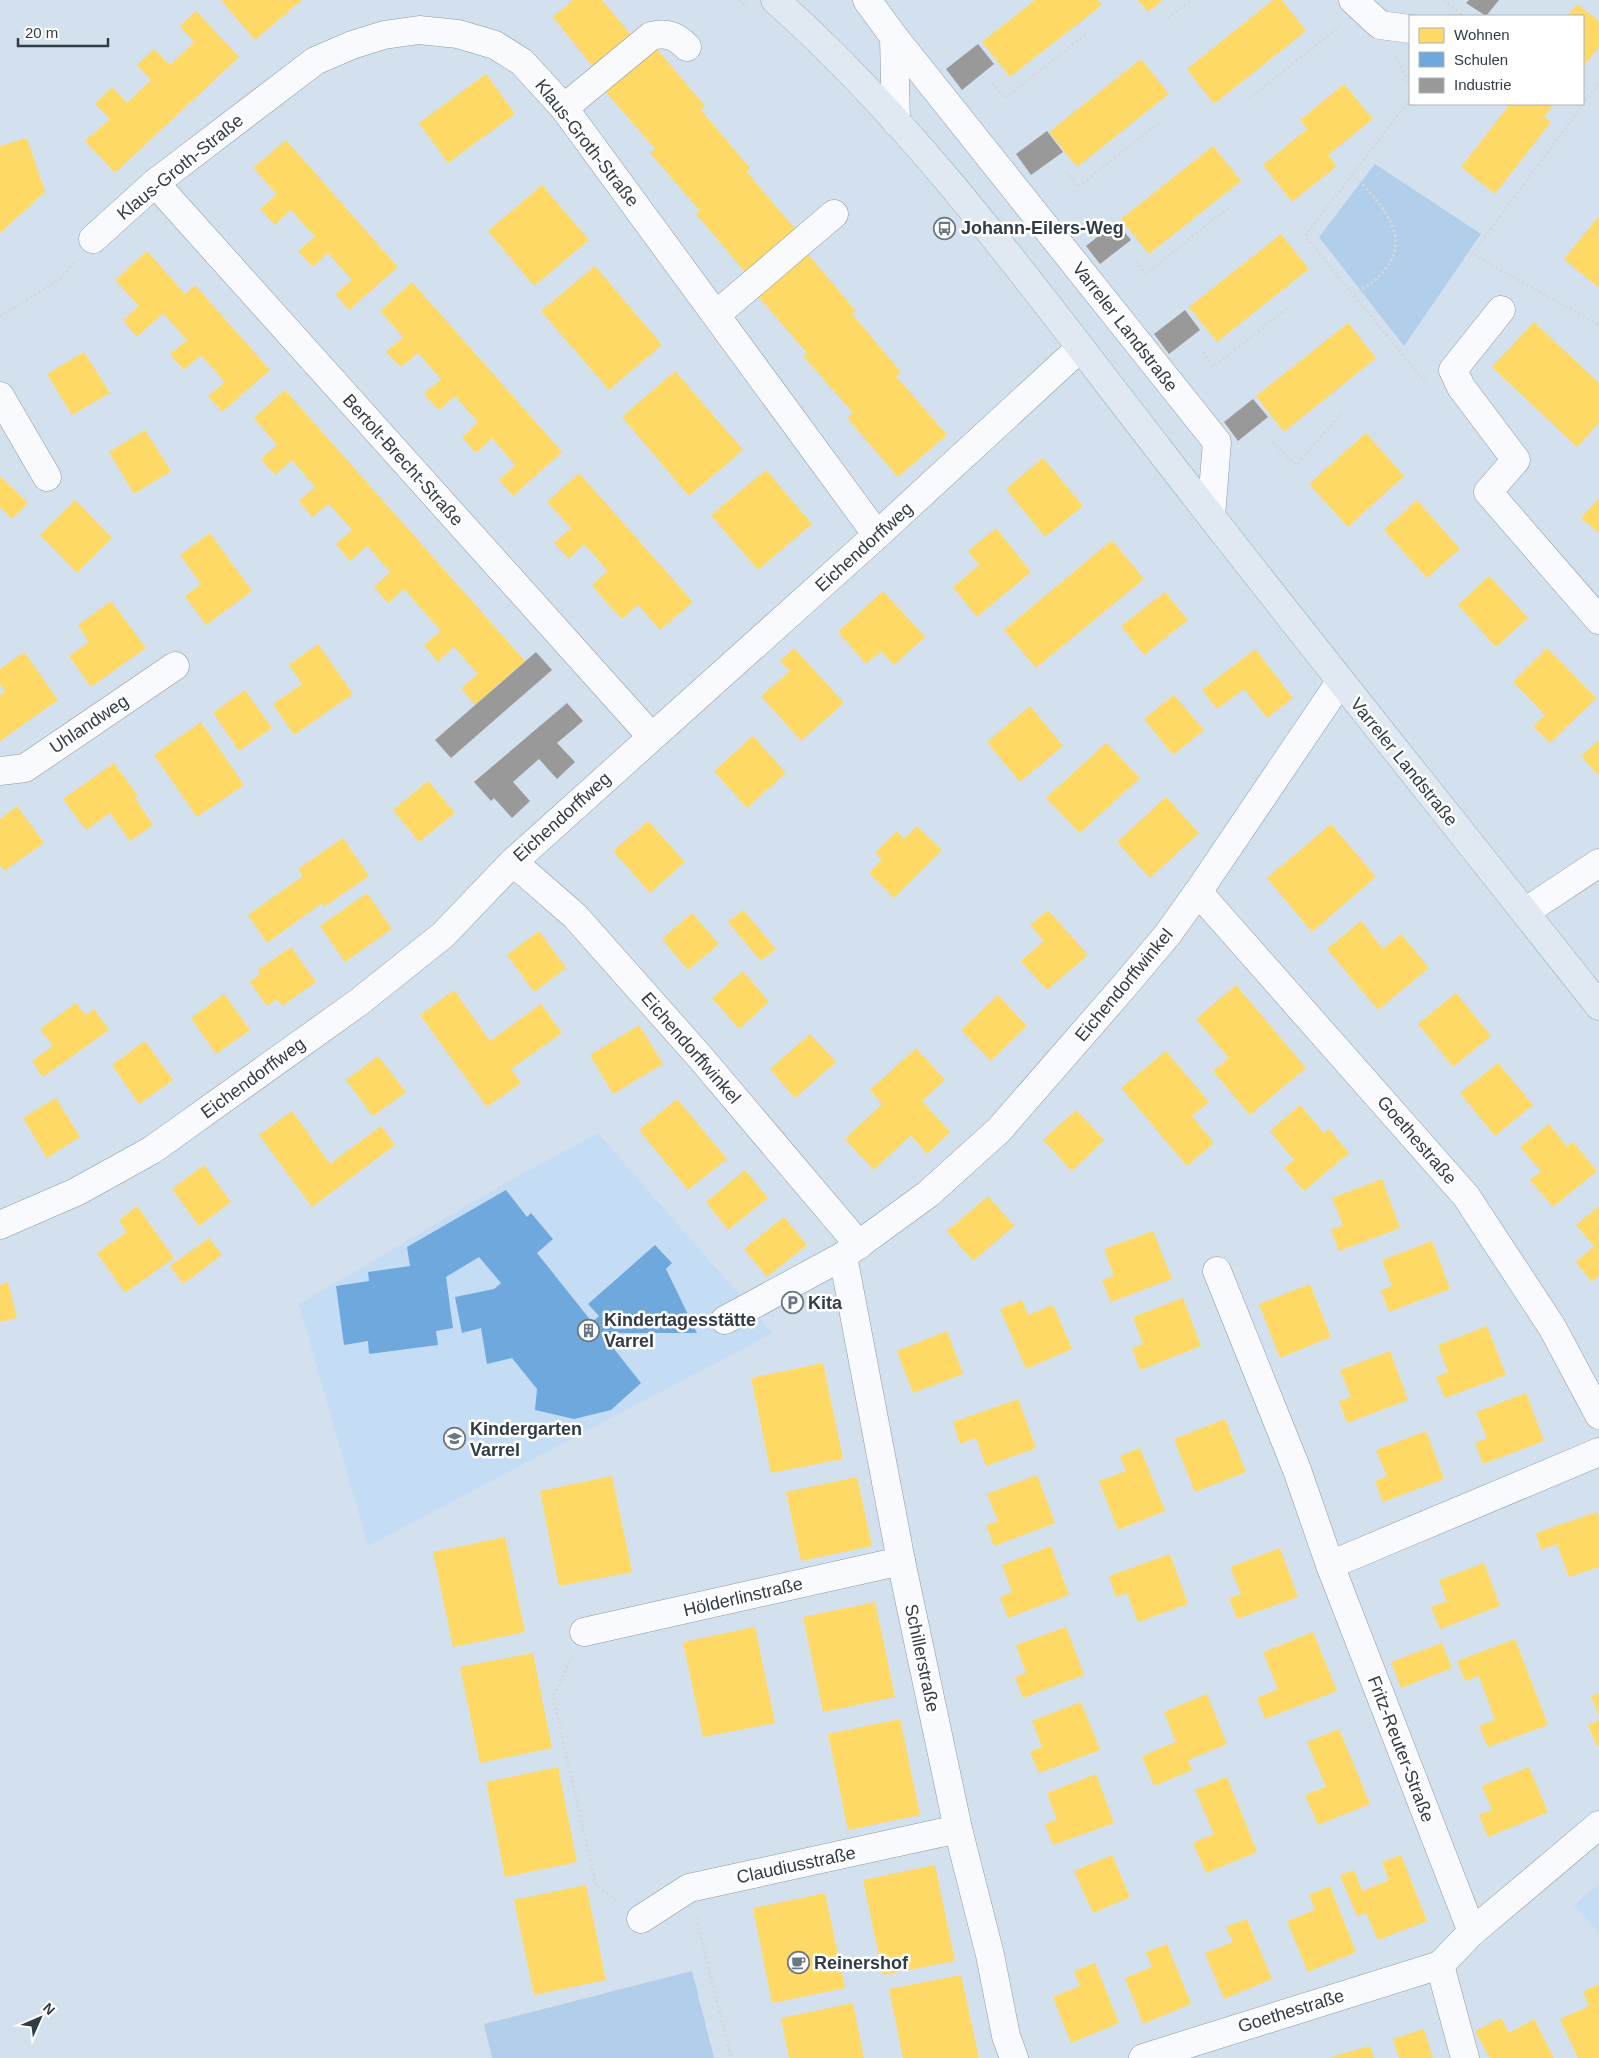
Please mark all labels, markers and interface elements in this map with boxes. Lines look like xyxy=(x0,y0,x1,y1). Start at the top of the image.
scale bar xyxy=(18,15,108,47)
legend xyxy=(1409,15,1584,105)
text: 20 m xyxy=(25,24,58,41)
text: Wohnen xyxy=(1454,26,1510,43)
text: Schulen xyxy=(1454,51,1508,68)
street label: Klaus-Groth-Straße xyxy=(531,75,643,211)
text: Industrie xyxy=(1454,76,1512,93)
street label: Klaus-Groth-Straße xyxy=(113,110,247,224)
bus stop icon: Johann-Eilers-Weg xyxy=(933,216,957,240)
place label: Johann-Eilers-Weg xyxy=(961,218,1124,238)
street label: Varreler Landstraße xyxy=(1068,258,1182,396)
street label: Bertolt-Brecht-Straße xyxy=(339,390,467,530)
street label: Eichendorffweg xyxy=(811,498,917,596)
street label: Uhlandweg xyxy=(46,691,132,757)
street label: Varreler Landstraße xyxy=(1346,694,1462,830)
street label: Eichendorffweg xyxy=(509,768,615,866)
street label: Eichendorffwinkel xyxy=(1071,925,1177,1045)
street label: Eichendorffwinkel xyxy=(637,988,745,1108)
street label: Eichendorffweg xyxy=(197,1034,309,1122)
street label: Goethestraße xyxy=(1373,1092,1461,1188)
parking icon: Kita xyxy=(780,1291,804,1315)
place label: Kita xyxy=(808,1293,843,1313)
place label: Kindertagesstätte Varrel xyxy=(604,1310,756,1351)
building icon: Kindertagesstätte Varrel xyxy=(576,1318,600,1342)
place label: Kindergarten Varrel xyxy=(470,1419,582,1460)
school or university icon: Kindergarten Varrel xyxy=(442,1427,466,1451)
street label: Hölderlinstraße xyxy=(681,1574,805,1620)
street label: Schillerstraße xyxy=(901,1602,943,1714)
street label: Fritz-Reuter-Straße xyxy=(1364,1673,1438,1825)
street label: Claudiusstraße xyxy=(735,1843,857,1887)
cafe icon: Reinershof xyxy=(786,1951,810,1975)
place label: Reinershof xyxy=(814,1953,909,1973)
street label: Goethestraße xyxy=(1235,1985,1347,2037)
north arrow xyxy=(15,1993,65,2043)
text: N xyxy=(40,2000,58,2018)

